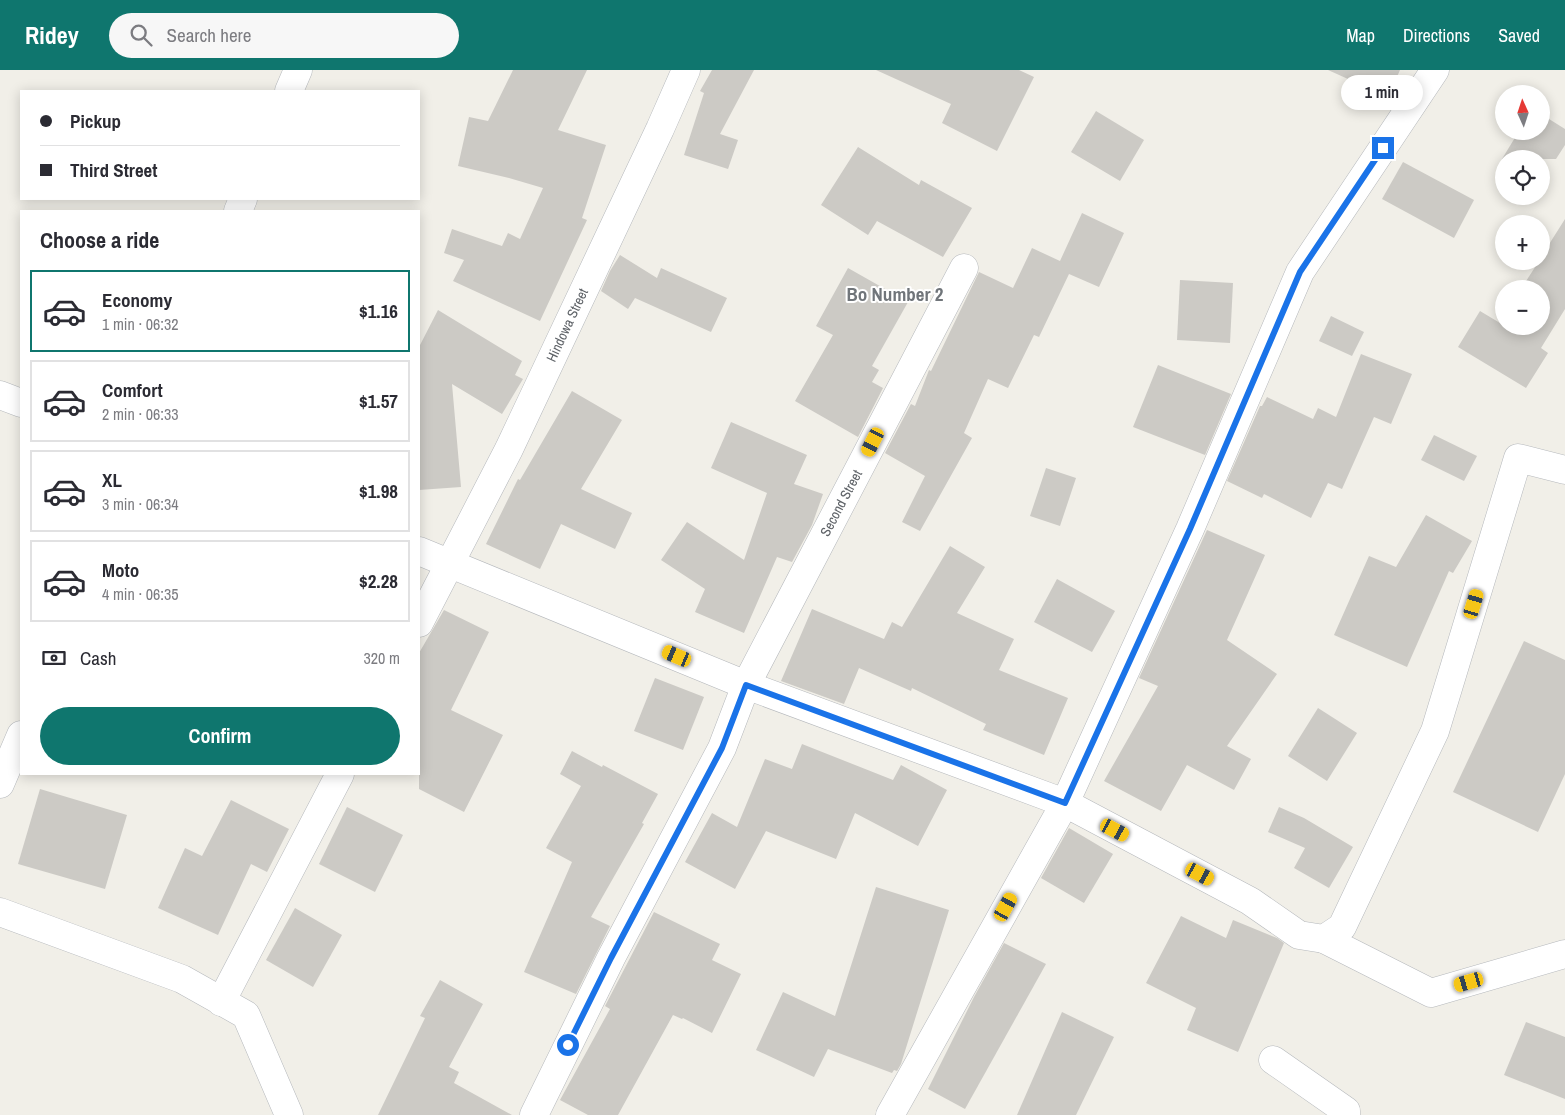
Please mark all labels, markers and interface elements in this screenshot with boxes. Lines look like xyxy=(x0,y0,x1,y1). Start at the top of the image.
search box xyxy=(109,13,459,58)
text: Ridey xyxy=(25,19,79,51)
icon: search xyxy=(127,21,155,49)
text: Search here xyxy=(167,22,251,48)
text: Map xyxy=(1346,23,1375,48)
text: Directions xyxy=(1403,23,1470,48)
text: Saved xyxy=(1498,23,1540,48)
callout: 1 min xyxy=(1342,75,1424,110)
text: 1 min xyxy=(1365,81,1399,103)
north arrow xyxy=(1495,85,1550,140)
map controls xyxy=(1495,85,1550,335)
text: Pickup xyxy=(70,108,121,134)
route end xyxy=(1372,137,1394,159)
button: locate xyxy=(1495,150,1550,205)
text: Third Street xyxy=(70,157,157,183)
button: + xyxy=(1495,215,1550,270)
text: Choose a ride xyxy=(40,225,159,255)
button: − xyxy=(1495,280,1550,335)
district label: Bo Number 2 xyxy=(847,281,944,307)
street label: Hindowa Street xyxy=(542,285,592,365)
text: Economy xyxy=(102,287,172,313)
icon: car xyxy=(42,289,87,334)
text: $1.16 xyxy=(359,298,398,324)
text: 1 min · 06:32 xyxy=(102,313,179,335)
text: Comfort xyxy=(102,377,163,403)
icon: car xyxy=(42,379,87,424)
text: $1.57 xyxy=(359,388,398,414)
text: 2 min · 06:33 xyxy=(102,403,179,425)
car xyxy=(859,425,886,459)
text: XL xyxy=(102,467,122,493)
street label: Second Street xyxy=(816,467,866,539)
icon: car xyxy=(42,469,87,514)
text: $1.98 xyxy=(359,478,398,504)
text: 3 min · 06:34 xyxy=(102,493,179,515)
text: Moto xyxy=(102,557,139,583)
icon: car xyxy=(42,559,87,604)
text: $2.28 xyxy=(359,568,398,594)
text: 4 min · 06:35 xyxy=(102,583,179,605)
car xyxy=(1462,587,1485,621)
car xyxy=(660,643,693,669)
icon: cash xyxy=(40,644,68,672)
text: Cash xyxy=(80,645,116,671)
text: 320 m xyxy=(364,647,400,669)
button: Confirm xyxy=(40,707,400,765)
car xyxy=(1098,816,1131,844)
car xyxy=(1183,860,1216,888)
car xyxy=(992,890,1019,924)
car xyxy=(1452,971,1485,993)
route start xyxy=(557,1034,579,1056)

